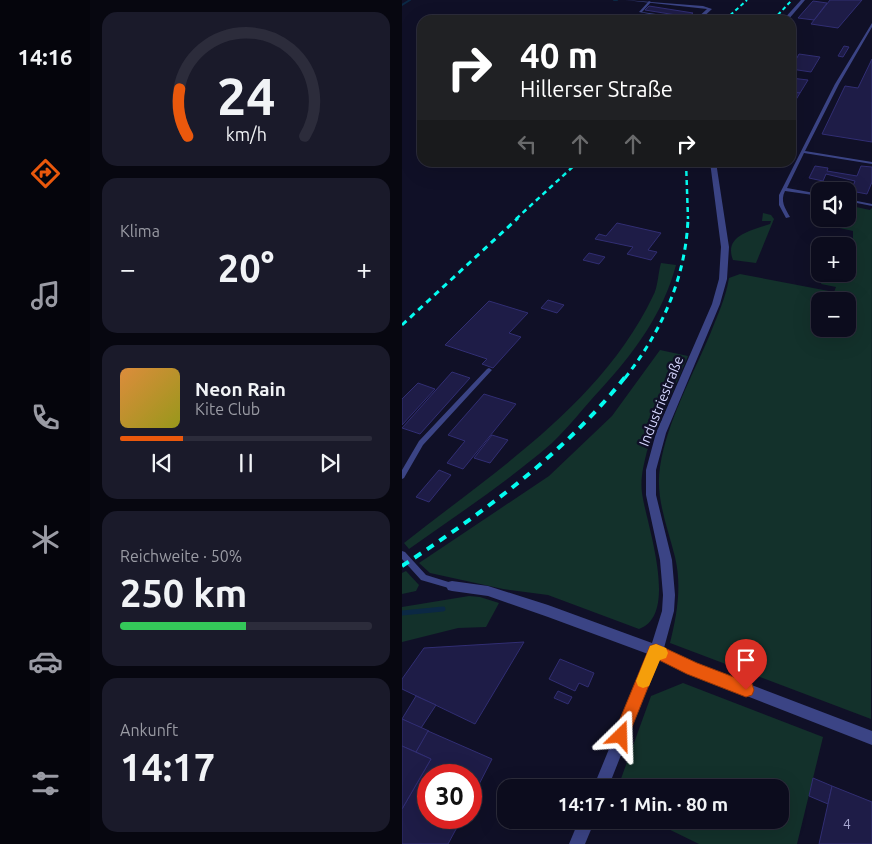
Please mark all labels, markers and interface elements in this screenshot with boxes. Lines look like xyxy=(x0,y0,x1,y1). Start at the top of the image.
icon: right xyxy=(437,35,502,100)
text: 40 m xyxy=(520,35,598,75)
text: 14:16 xyxy=(17,44,73,69)
text: 24 xyxy=(217,67,275,125)
text: Hillerser Straße xyxy=(520,76,673,101)
text: km/h xyxy=(225,124,267,144)
icon: left xyxy=(513,130,541,158)
icon: ahead xyxy=(566,130,594,158)
icon: ahead xyxy=(619,130,647,158)
icon: right xyxy=(672,130,700,158)
icon: directions xyxy=(28,156,63,191)
map controls xyxy=(811,182,856,337)
button: sound xyxy=(811,182,856,227)
text: Klima xyxy=(120,222,160,240)
button: + xyxy=(811,237,856,282)
text: 20° xyxy=(218,247,274,289)
text: − xyxy=(120,253,136,284)
text: + xyxy=(356,253,372,284)
icon: music xyxy=(28,278,63,313)
button: − xyxy=(811,292,856,337)
street label: Industriestraße xyxy=(636,353,686,449)
text: Neon Rain xyxy=(195,378,286,400)
icon: phone xyxy=(28,400,63,435)
text: Kite Club xyxy=(195,400,260,418)
icon: previous xyxy=(148,449,176,477)
icon: pause xyxy=(232,449,260,477)
icon: next xyxy=(316,449,344,477)
icon: climate xyxy=(28,522,63,557)
text: Reichweite · 50% xyxy=(120,547,242,565)
text: 250 km xyxy=(120,572,247,614)
pin xyxy=(725,639,767,690)
icon: car xyxy=(28,644,63,679)
icon: arrive xyxy=(732,646,760,674)
position arrow xyxy=(594,709,646,761)
text: Ankunft xyxy=(120,721,178,739)
text: 14:17 xyxy=(120,746,215,788)
speed limit sign: 30 xyxy=(417,764,482,829)
icon: filters xyxy=(28,766,63,801)
text: 14:17 · 1 Min. · 80 m xyxy=(558,793,728,815)
house number: 4 xyxy=(843,816,851,832)

